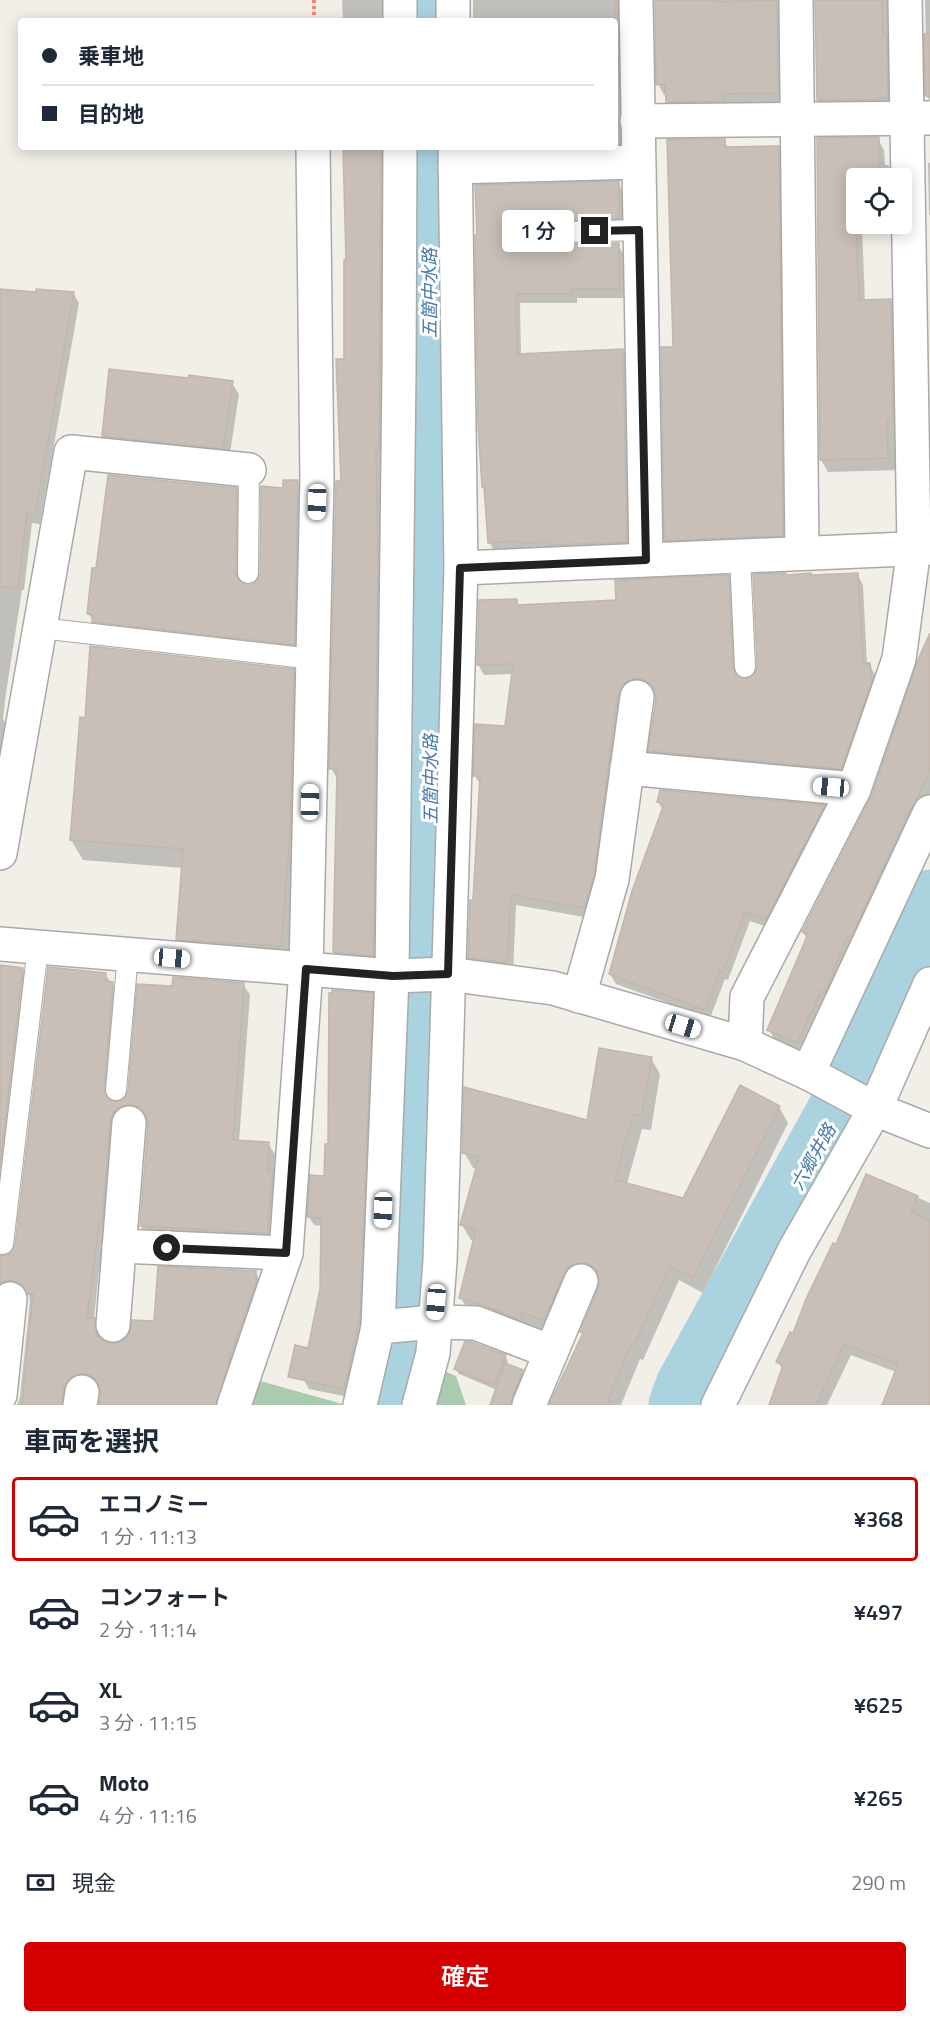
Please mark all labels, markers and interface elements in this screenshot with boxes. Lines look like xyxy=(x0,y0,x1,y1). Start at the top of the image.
text: 乗車地 xyxy=(78,39,144,73)
text: 目的地 xyxy=(78,97,144,131)
map controls xyxy=(846,168,912,234)
button: locate xyxy=(846,168,912,234)
callout: 1 分 xyxy=(502,210,574,252)
text: 1 分 xyxy=(520,215,556,246)
route end xyxy=(581,217,608,244)
water label: 五箇中水路 xyxy=(416,246,443,338)
car xyxy=(307,484,327,520)
water label: 五箇中水路 xyxy=(417,732,444,824)
car xyxy=(812,776,850,798)
car xyxy=(301,784,319,820)
car xyxy=(153,947,191,969)
car xyxy=(663,1012,703,1040)
water label: 六郷井路 xyxy=(784,1117,843,1195)
car xyxy=(373,1192,393,1228)
route start xyxy=(153,1234,180,1261)
car xyxy=(425,1283,447,1321)
text: 車両を選択 xyxy=(24,1420,159,1461)
text: エコノミー xyxy=(99,1487,209,1521)
icon: car xyxy=(27,1492,81,1546)
text: ¥368 xyxy=(854,1502,903,1536)
text: 1 分 · 11:13 xyxy=(99,1521,197,1552)
text: コンフォート xyxy=(99,1580,230,1614)
icon: car xyxy=(27,1585,81,1639)
text: ¥497 xyxy=(854,1595,903,1629)
text: 2 分 · 11:14 xyxy=(99,1614,197,1645)
text: XL xyxy=(99,1673,122,1707)
icon: car xyxy=(27,1678,81,1732)
text: ¥625 xyxy=(854,1688,903,1722)
text: 3 分 · 11:15 xyxy=(99,1707,197,1738)
text: Moto xyxy=(99,1766,149,1800)
icon: car xyxy=(27,1771,81,1825)
text: ¥265 xyxy=(854,1781,903,1815)
text: 4 分 · 11:16 xyxy=(99,1800,197,1831)
icon: cash xyxy=(24,1866,57,1899)
text: 現金 xyxy=(72,1866,116,1900)
text: 290 m xyxy=(851,1867,906,1898)
button: 確定 xyxy=(24,1942,906,2011)

